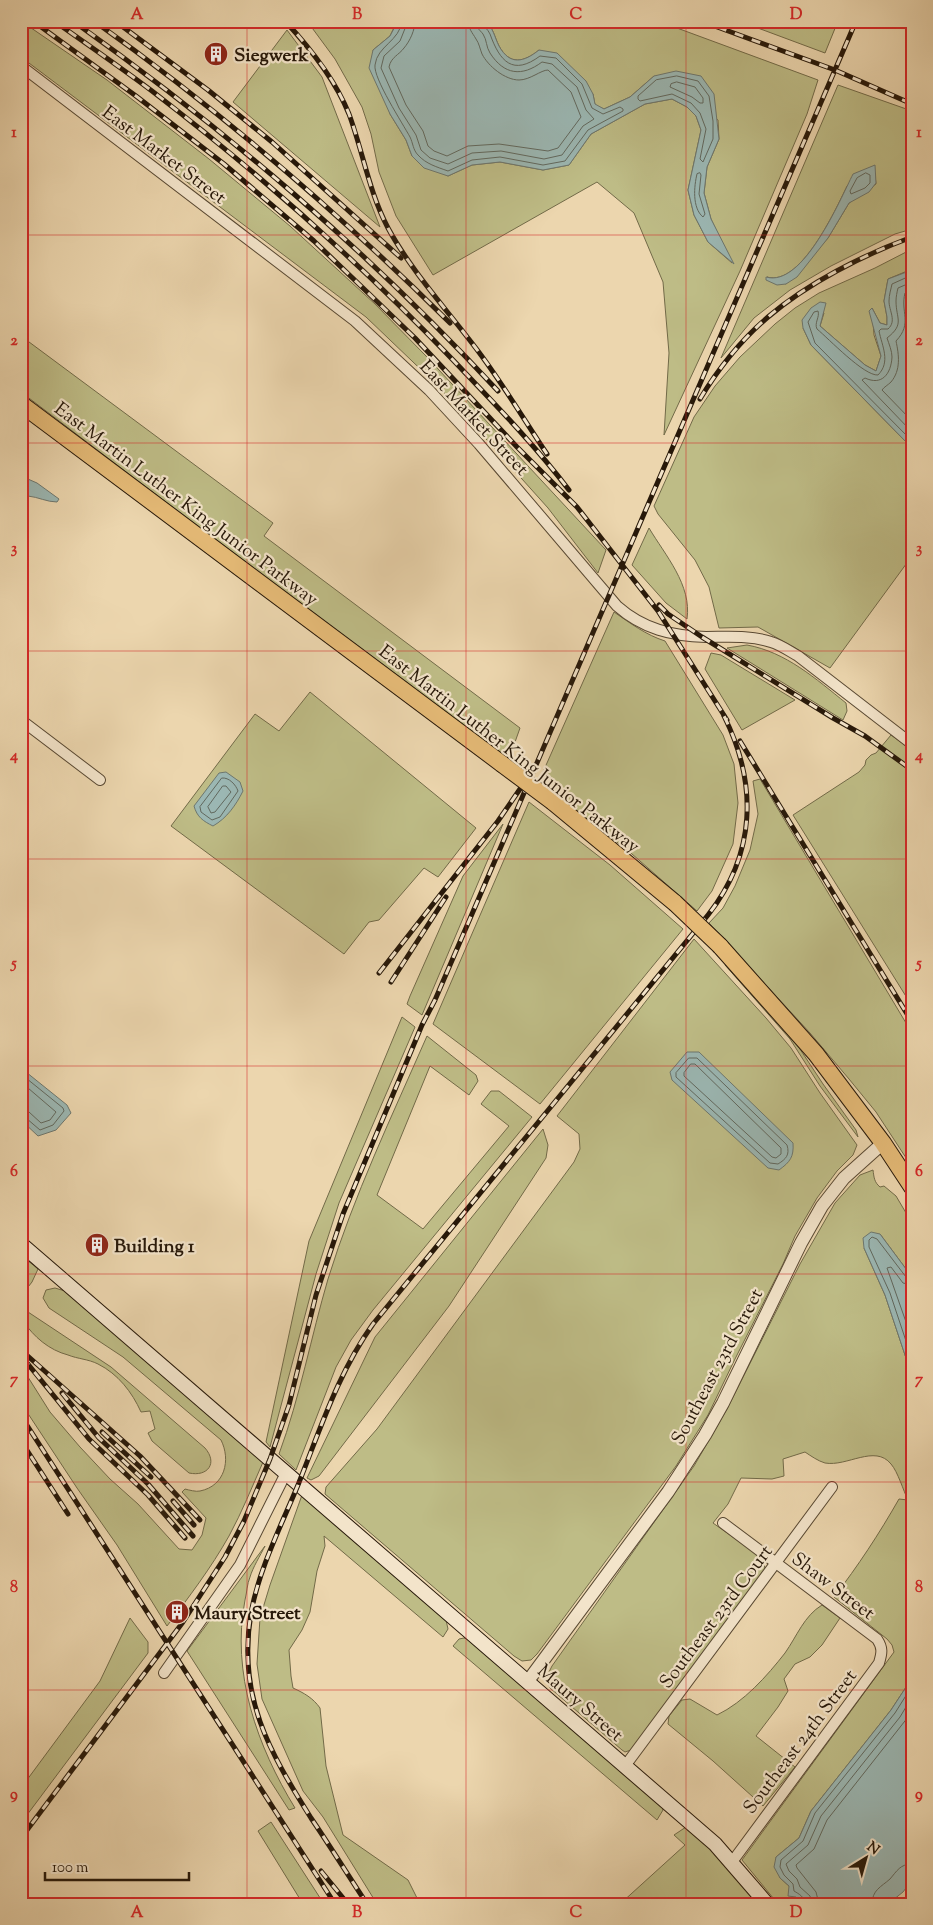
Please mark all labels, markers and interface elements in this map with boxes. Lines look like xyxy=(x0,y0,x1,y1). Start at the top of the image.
text: A xyxy=(131,4,144,27)
text: B xyxy=(352,4,362,27)
text: C xyxy=(570,4,583,27)
text: D xyxy=(790,4,803,27)
building icon: Siegwerk xyxy=(203,41,229,67)
place label: Siegwerk xyxy=(234,43,309,70)
street label: East Market Street xyxy=(96,100,232,212)
text: 1 xyxy=(11,122,17,145)
text: 1 xyxy=(916,122,922,145)
text: 2 xyxy=(10,330,18,353)
text: 2 xyxy=(915,330,923,353)
street label: East Market Street xyxy=(412,355,534,483)
street label: East Martin Luther King Junior Parkway xyxy=(48,397,324,614)
text: 3 xyxy=(11,538,18,561)
text: 3 xyxy=(916,538,923,561)
street label: East Martin Luther King Junior Parkway xyxy=(372,639,645,861)
text: 4 xyxy=(9,745,18,768)
text: 4 xyxy=(914,745,923,768)
text: 5 xyxy=(9,953,17,976)
text: 5 xyxy=(914,953,922,976)
text: 6 xyxy=(10,1161,18,1184)
text: 6 xyxy=(915,1161,923,1184)
building icon: Building 1 xyxy=(84,1232,110,1258)
place label: Building 1 xyxy=(114,1234,195,1261)
street label: Southeast 23rd Street xyxy=(666,1284,771,1450)
text: 7 xyxy=(10,1369,19,1392)
text: 7 xyxy=(915,1369,924,1392)
street label: Southeast 23rd Court xyxy=(654,1540,780,1695)
street label: Shaw Street xyxy=(785,1547,880,1628)
text: 8 xyxy=(10,1577,18,1600)
text: 8 xyxy=(915,1577,923,1600)
building icon: Maury Street xyxy=(164,1599,190,1625)
place label: Maury Street xyxy=(194,1601,301,1628)
street label: Maury Street xyxy=(530,1659,629,1749)
street label: Southeast 24th Street xyxy=(738,1664,865,1820)
text: 9 xyxy=(10,1784,18,1807)
text: 9 xyxy=(915,1784,923,1807)
north arrow xyxy=(840,1832,890,1882)
text: N xyxy=(862,1838,883,1861)
scale bar xyxy=(45,1850,189,1882)
text: 100 m xyxy=(52,1858,89,1879)
text: A xyxy=(131,1902,144,1925)
text: B xyxy=(352,1902,362,1925)
text: C xyxy=(570,1902,583,1925)
text: D xyxy=(790,1902,803,1925)

